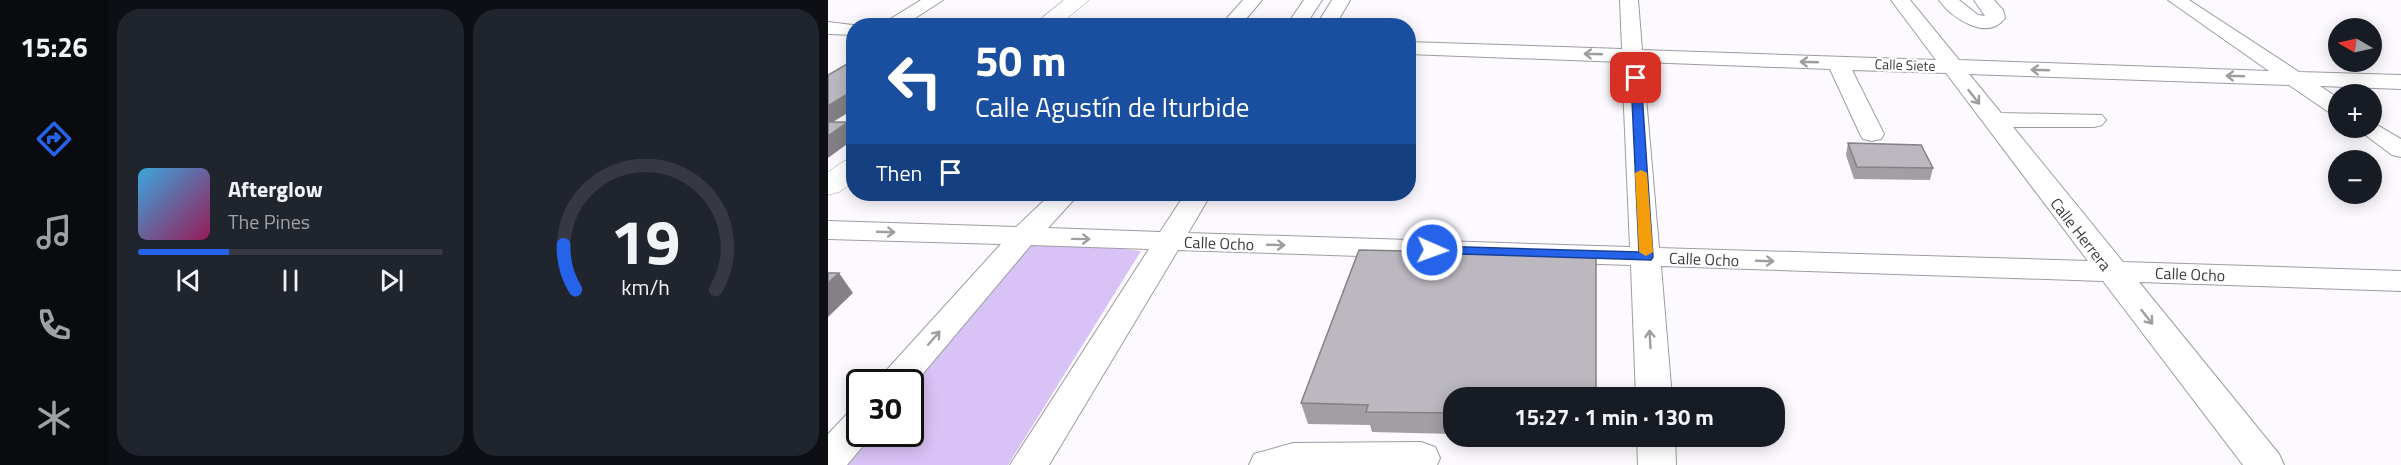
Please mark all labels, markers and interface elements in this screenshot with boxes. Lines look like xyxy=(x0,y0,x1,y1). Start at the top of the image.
north arrow xyxy=(2328,18,2382,72)
map controls xyxy=(2328,18,2382,204)
text: 15:26 xyxy=(20,26,88,67)
text: 50 m xyxy=(975,28,1067,92)
icon: left xyxy=(876,42,954,120)
one-way arrow xyxy=(1583,48,1603,59)
pin xyxy=(1610,52,1661,103)
street label: Calle Siete xyxy=(1874,53,1936,76)
one-way arrow xyxy=(1799,56,1819,67)
icon: arrive xyxy=(1619,61,1652,94)
one-way arrow xyxy=(2031,64,2051,76)
one-way arrow xyxy=(2226,71,2246,82)
button: + xyxy=(2328,84,2382,138)
text: Calle Agustín de Iturbide xyxy=(975,86,1249,127)
one-way arrow xyxy=(1968,88,1981,104)
icon: directions xyxy=(33,118,75,160)
button: − xyxy=(2328,150,2382,204)
text: Then xyxy=(876,156,922,190)
icon: arrive xyxy=(934,156,967,189)
text: Afterglow xyxy=(228,172,323,206)
street label: Calle Herrera xyxy=(2045,192,2117,276)
text: 19 xyxy=(611,193,681,288)
text: The Pines xyxy=(228,206,310,237)
icon: music xyxy=(33,211,75,253)
position arrow xyxy=(1400,218,1464,282)
one-way arrow xyxy=(876,226,896,238)
street label: Calle Ocho xyxy=(1183,230,1255,256)
one-way arrow xyxy=(1071,233,1091,245)
one-way arrow xyxy=(1266,239,1286,250)
street label: Calle Ocho xyxy=(1668,246,1740,272)
one-way arrow xyxy=(1754,255,1774,267)
street label: Calle Ocho xyxy=(2154,261,2226,287)
icon: previous xyxy=(172,264,205,297)
icon: pause xyxy=(274,264,307,297)
icon: next xyxy=(375,264,408,297)
text: km/h xyxy=(621,271,670,303)
icon: phone xyxy=(33,304,75,346)
one-way arrow xyxy=(2141,309,2154,325)
one-way arrow xyxy=(1645,330,1656,350)
one-way arrow xyxy=(927,331,941,347)
speed limit sign: 30 xyxy=(846,369,924,447)
icon: climate xyxy=(33,397,75,439)
text: 15:27 · 1 min · 130 m xyxy=(1514,400,1714,434)

